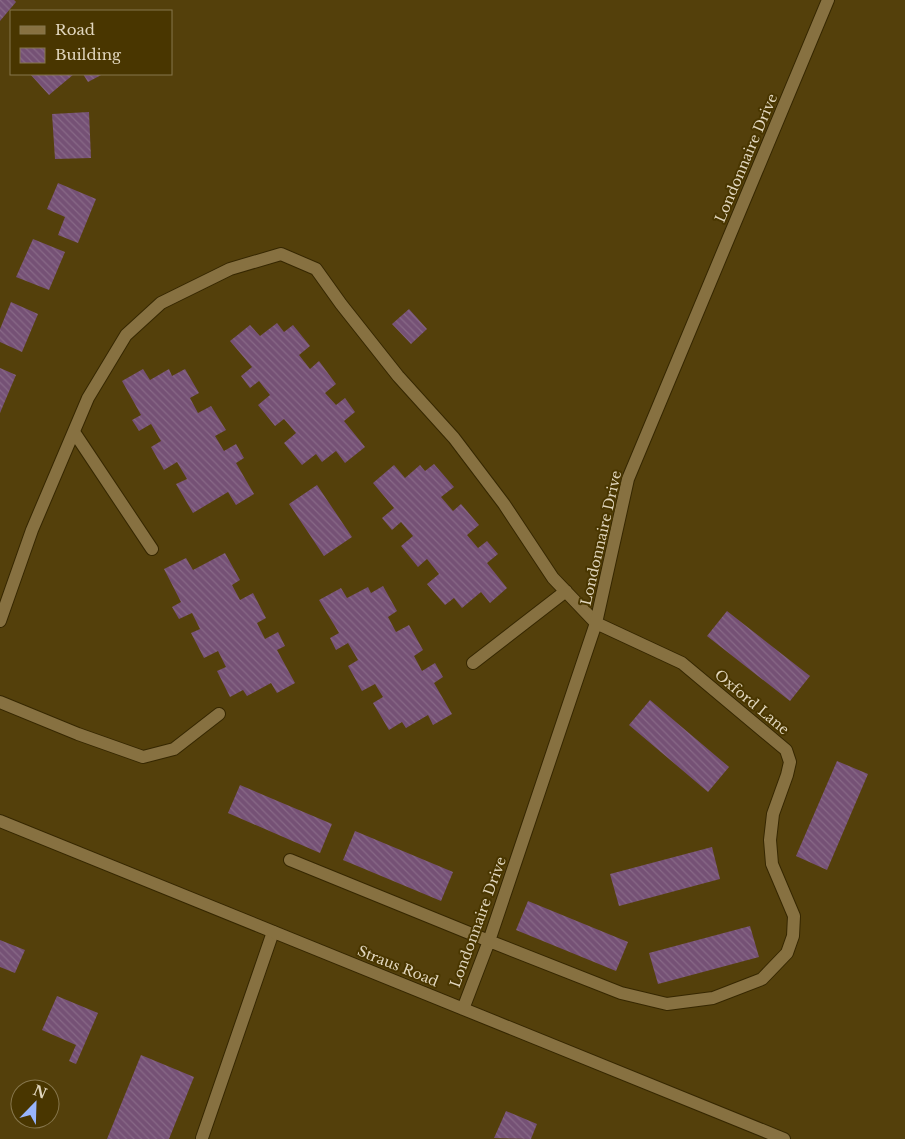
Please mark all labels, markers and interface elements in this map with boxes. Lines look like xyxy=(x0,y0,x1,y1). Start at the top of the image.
legend xyxy=(10,10,172,75)
text: Road xyxy=(55,20,95,39)
text: Building xyxy=(55,45,122,64)
street label: Londonnaire Drive xyxy=(711,91,781,225)
street label: Londonnaire Drive xyxy=(577,469,625,607)
street label: Oxford Lane xyxy=(711,666,793,738)
street label: Londonnaire Drive xyxy=(446,854,510,990)
street label: Straus Road xyxy=(355,942,442,991)
north arrow xyxy=(10,1079,60,1129)
text: N xyxy=(31,1081,50,1103)

